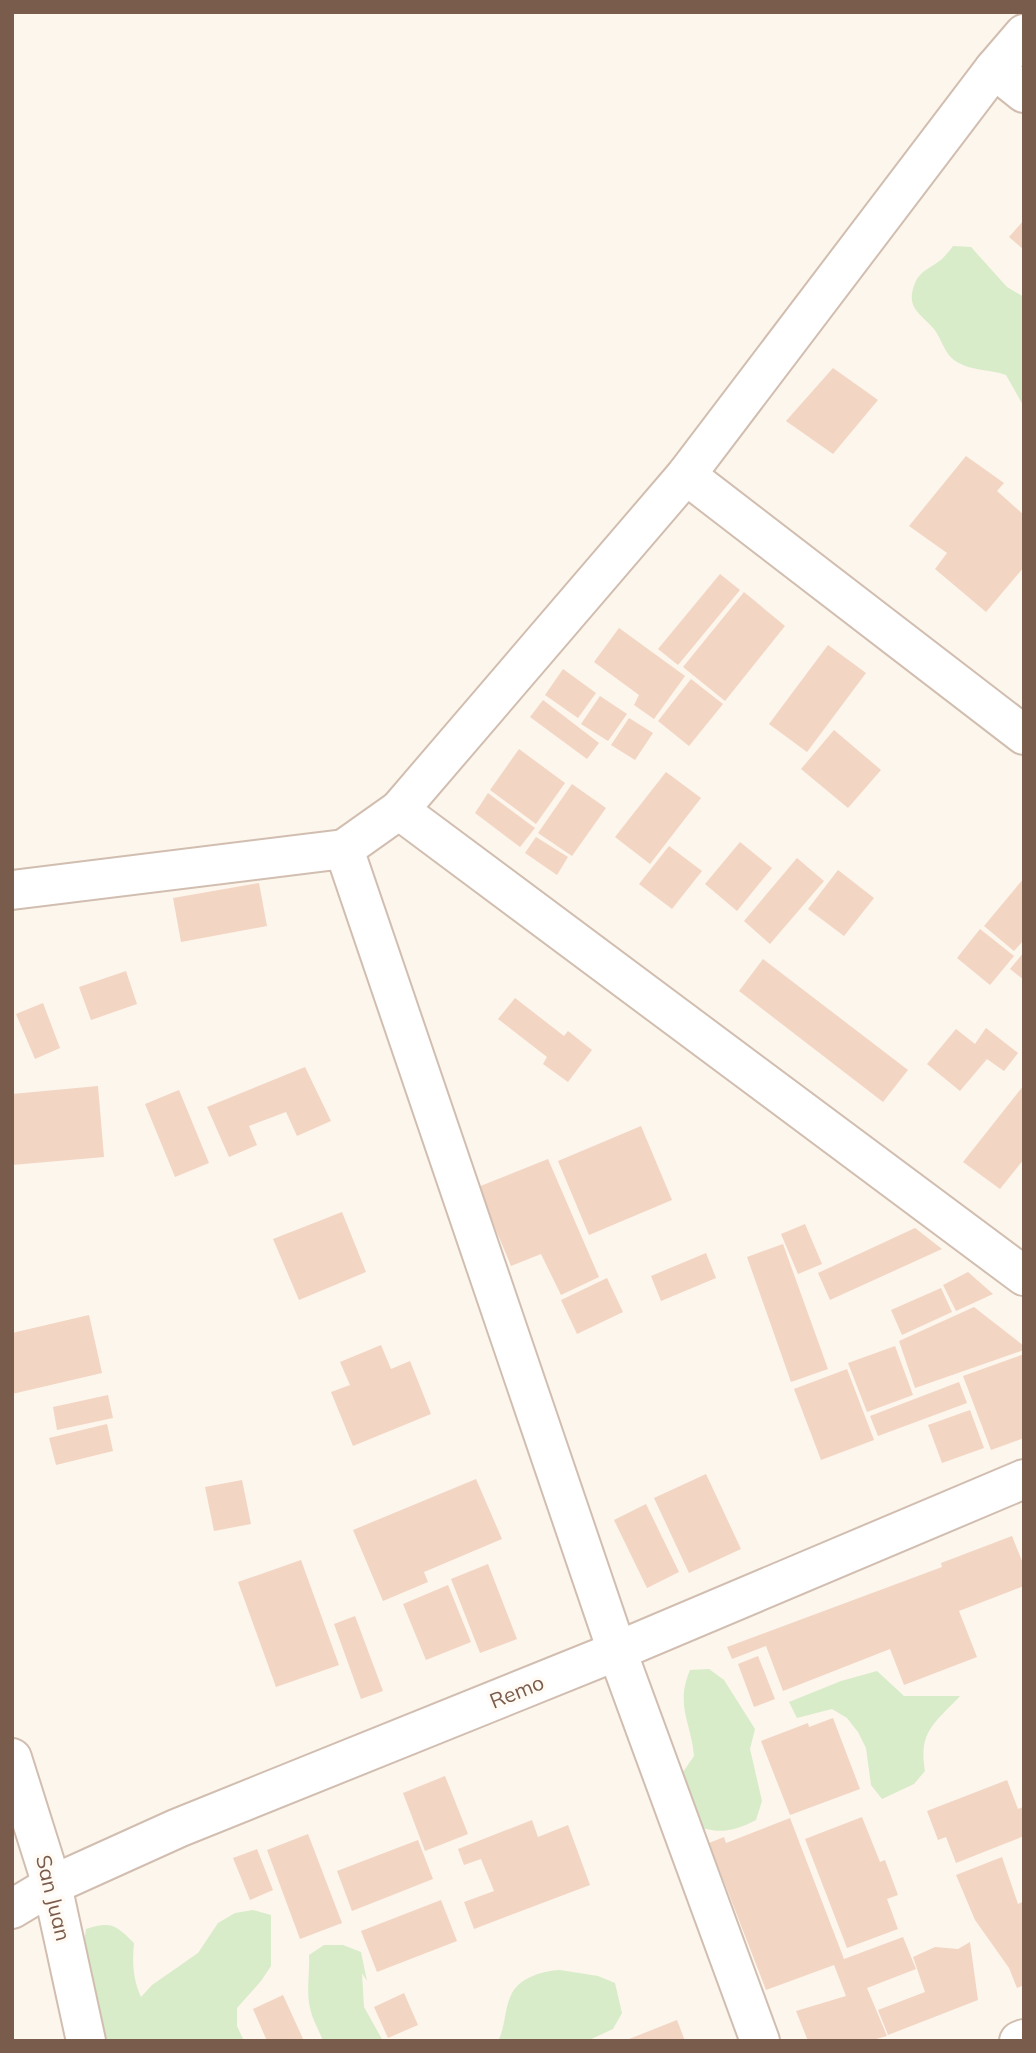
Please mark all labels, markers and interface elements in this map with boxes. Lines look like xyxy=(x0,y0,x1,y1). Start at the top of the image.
street label: Remo xyxy=(486,1669,548,1714)
street label: San Juan xyxy=(31,1852,77,1943)

